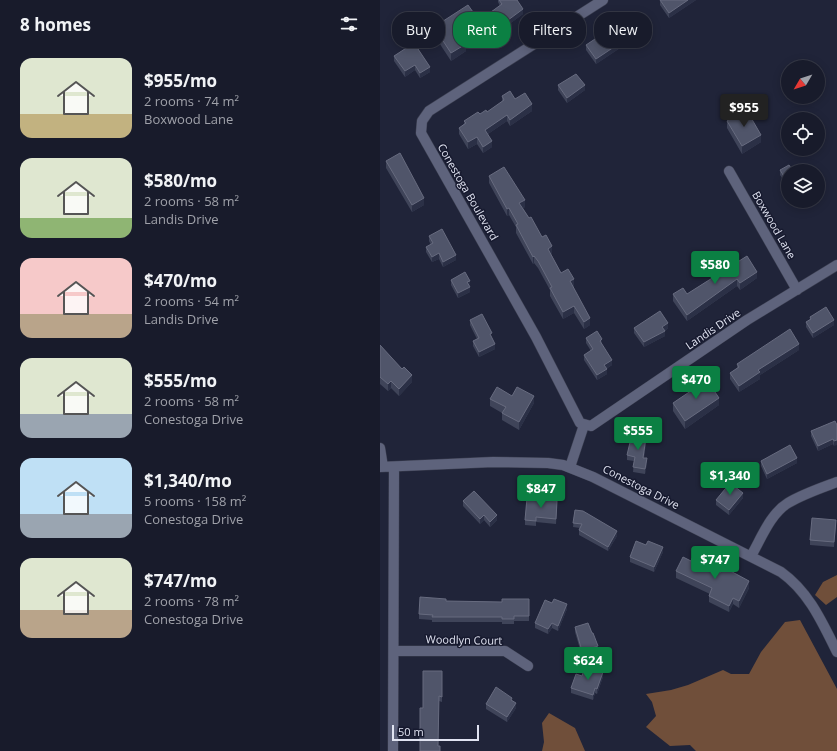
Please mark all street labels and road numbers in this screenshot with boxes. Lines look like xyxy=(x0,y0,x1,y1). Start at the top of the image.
street label: Conestoga Boulevard xyxy=(435,141,502,243)
street label: Boxwood Lane xyxy=(749,188,800,261)
street label: Landis Drive xyxy=(682,305,743,352)
street label: Conestoga Drive xyxy=(600,461,682,512)
street label: Woodlyn Court xyxy=(426,631,503,648)

